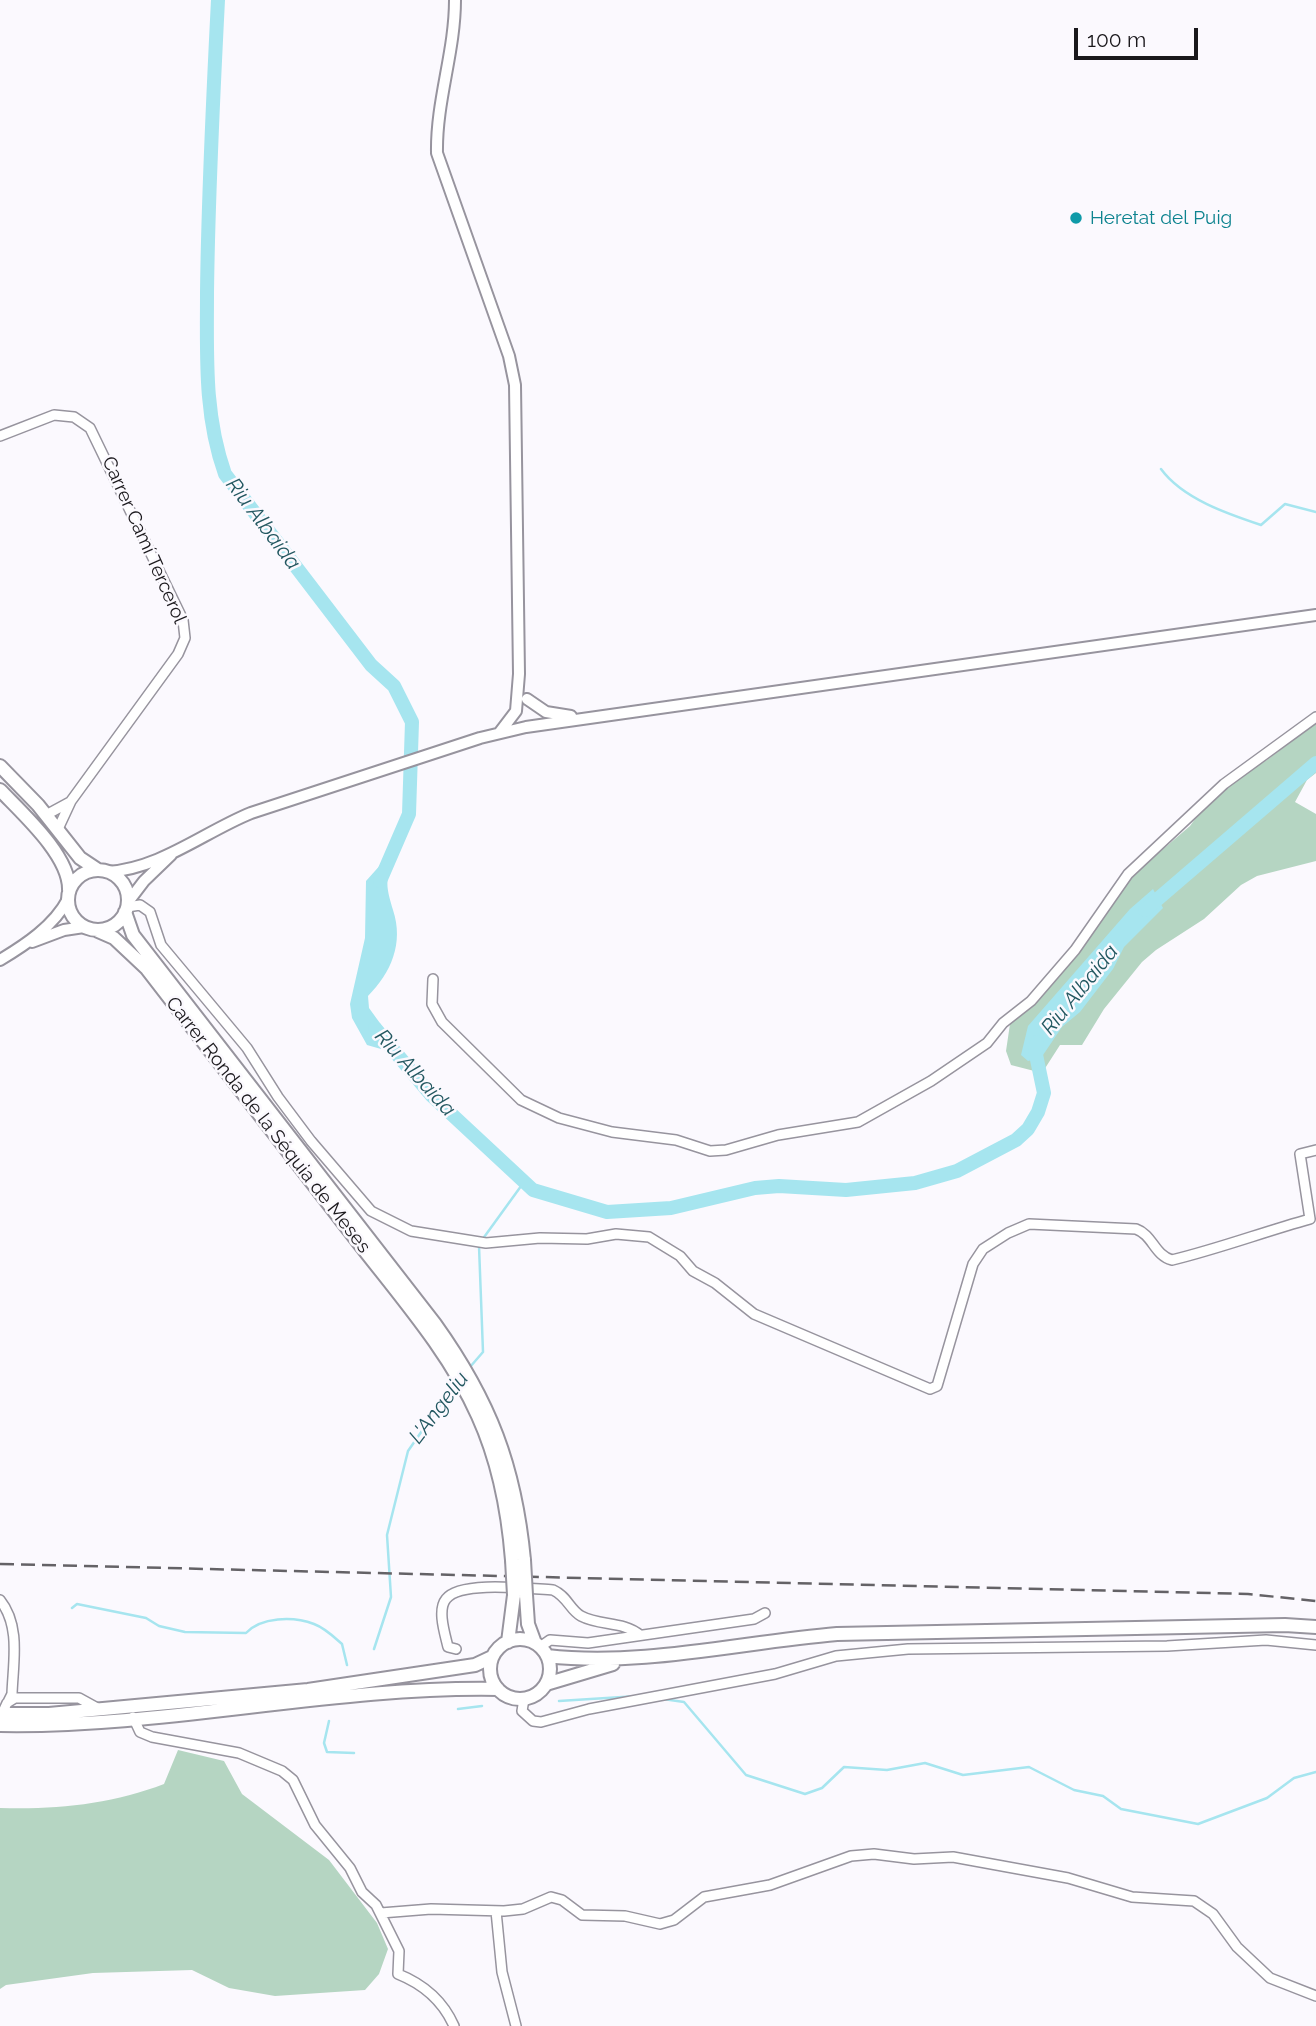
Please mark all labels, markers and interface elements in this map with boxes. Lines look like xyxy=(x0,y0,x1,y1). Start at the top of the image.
scale bar xyxy=(1078,14,1202,58)
text: 100 m xyxy=(1087,27,1146,52)
place label: Heretat del Puig xyxy=(1090,207,1232,229)
marker: Heretat del Puig xyxy=(1068,210,1084,226)
street label: Carrer Camí Tercerol xyxy=(97,453,191,627)
water label: Riu Albaida xyxy=(220,473,306,575)
water label: Riu Albaida xyxy=(1036,940,1124,1040)
street label: Carrer Ronda de la Séquia de Meses xyxy=(161,992,375,1258)
water label: Riu Albaida xyxy=(369,1024,461,1122)
water label: L'Angeliu xyxy=(404,1367,474,1449)

